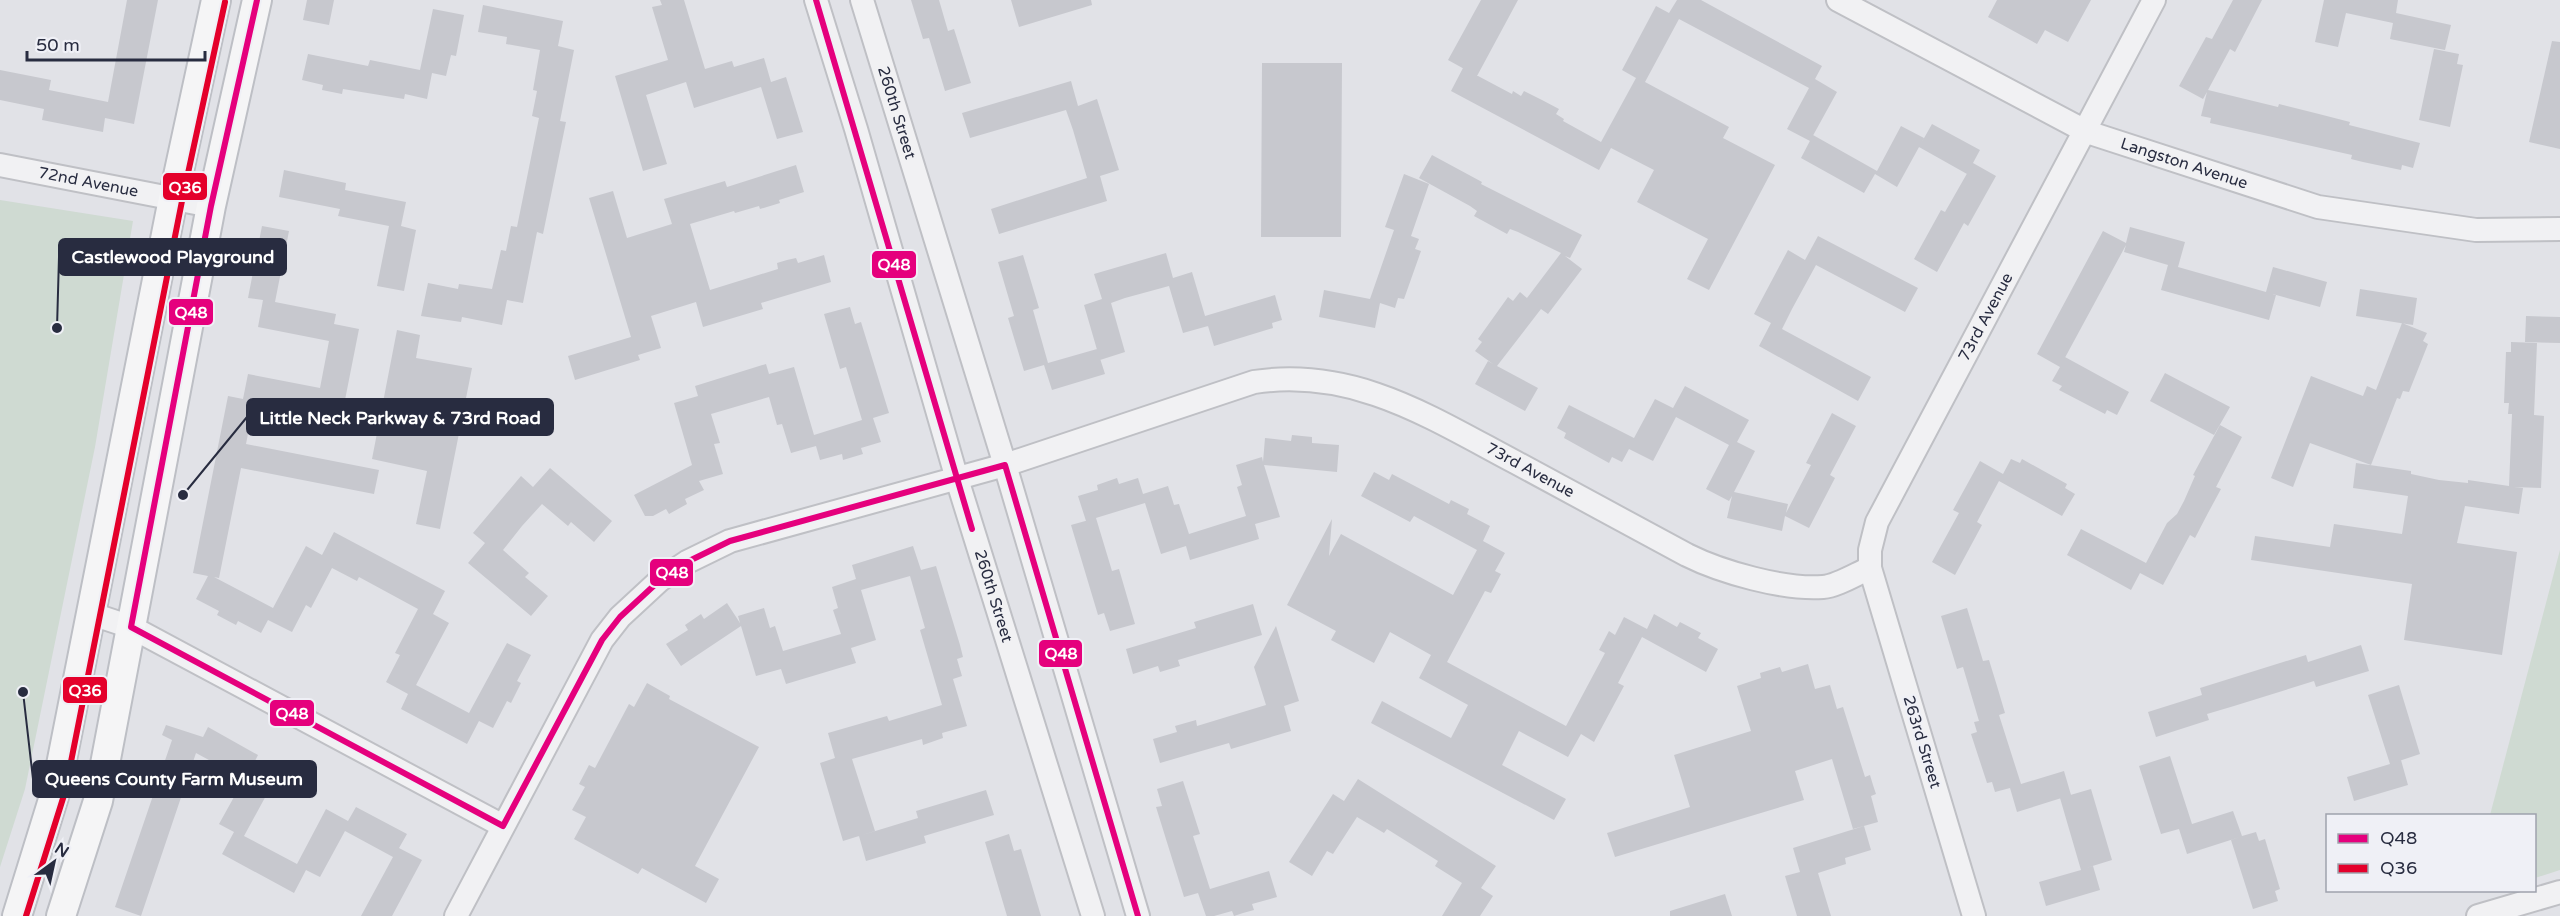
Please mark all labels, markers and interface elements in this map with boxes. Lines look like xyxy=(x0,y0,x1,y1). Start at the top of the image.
scale bar xyxy=(27,24,206,62)
text: 50 m xyxy=(36,34,80,56)
street label: 260th Street xyxy=(873,64,920,162)
street label: Langston Avenue xyxy=(2118,134,2250,194)
street label: 72nd Avenue xyxy=(37,163,140,202)
line badge: Q36 xyxy=(162,172,208,201)
text: Q36 xyxy=(168,178,202,198)
callout: Castlewood Playground xyxy=(59,239,286,275)
text: Castlewood Playground xyxy=(72,246,274,268)
line badge: Q48 xyxy=(871,250,917,279)
text: Q48 xyxy=(877,255,911,275)
street label: 73rd Avenue xyxy=(1954,269,2017,365)
line badge: Q48 xyxy=(168,298,214,326)
text: Q48 xyxy=(174,303,208,323)
callout: Little Neck Parkway & 73rd Road xyxy=(247,399,553,435)
text: Little Neck Parkway & 73rd Road xyxy=(259,407,541,429)
street label: 73rd Avenue xyxy=(1482,438,1578,502)
street label: 260th Street xyxy=(970,547,1017,645)
line badge: Q48 xyxy=(649,558,694,587)
text: Q48 xyxy=(655,563,689,583)
line badge: Q48 xyxy=(1038,639,1083,668)
text: Q48 xyxy=(1044,644,1078,664)
line badge: Q36 xyxy=(62,676,108,704)
text: Q36 xyxy=(68,681,102,701)
street label: 263rd Street xyxy=(1898,693,1946,791)
line badge: Q48 xyxy=(269,699,315,727)
text: Q48 xyxy=(275,704,309,724)
callout: Queens County Farm Museum xyxy=(33,761,316,797)
text: Queens County Farm Museum xyxy=(45,768,303,790)
legend xyxy=(2326,814,2536,892)
text: Q48 xyxy=(2380,827,2417,849)
north arrow xyxy=(24,832,84,892)
text: N xyxy=(51,838,72,862)
text: Q36 xyxy=(2380,857,2417,879)

